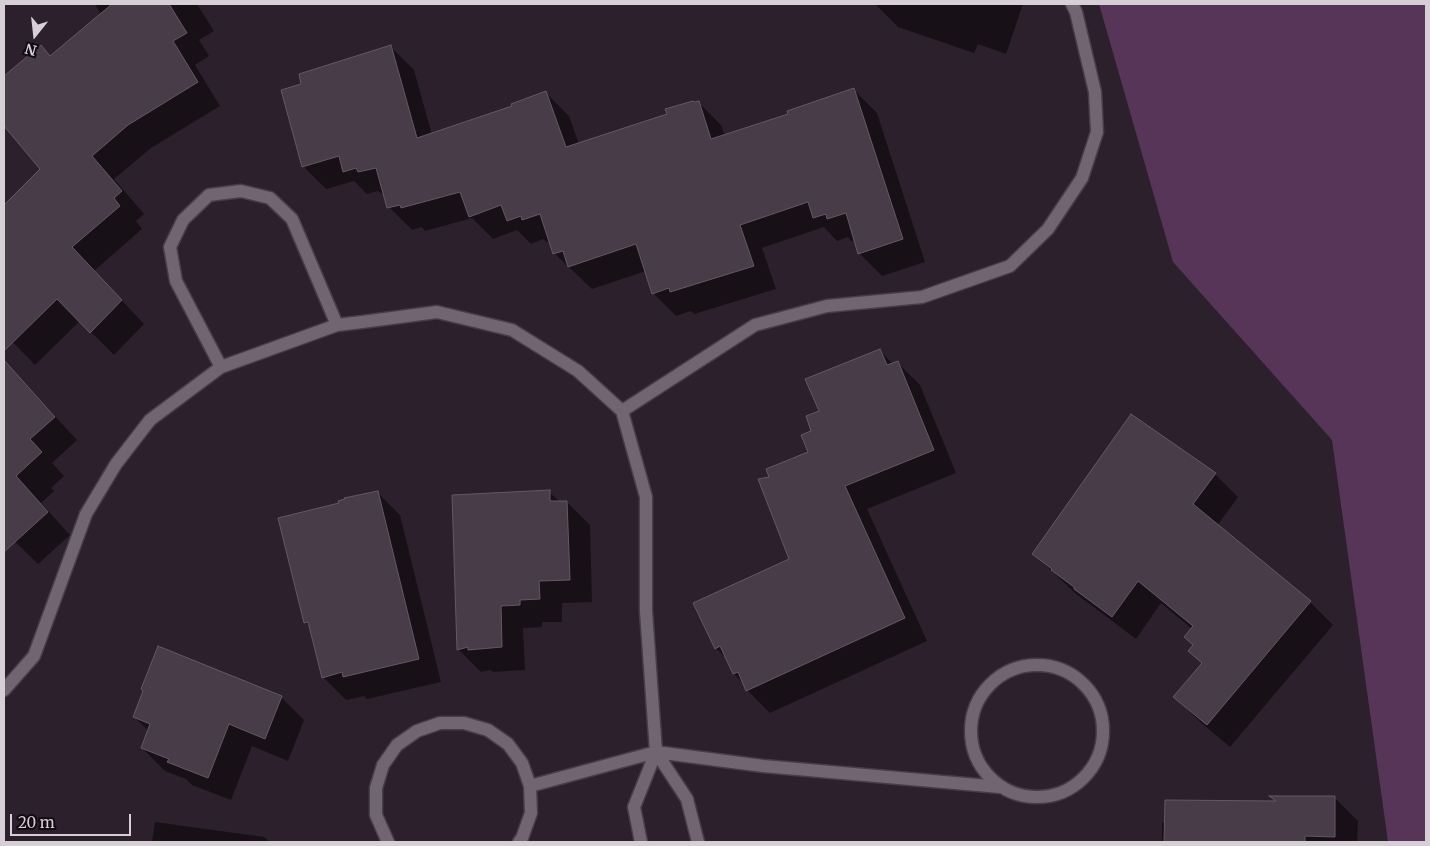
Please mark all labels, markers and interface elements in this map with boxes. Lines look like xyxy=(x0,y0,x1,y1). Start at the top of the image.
north arrow xyxy=(10,10,60,60)
text: N xyxy=(23,39,39,60)
scale bar xyxy=(12,804,134,836)
text: 20 m xyxy=(18,813,55,832)

